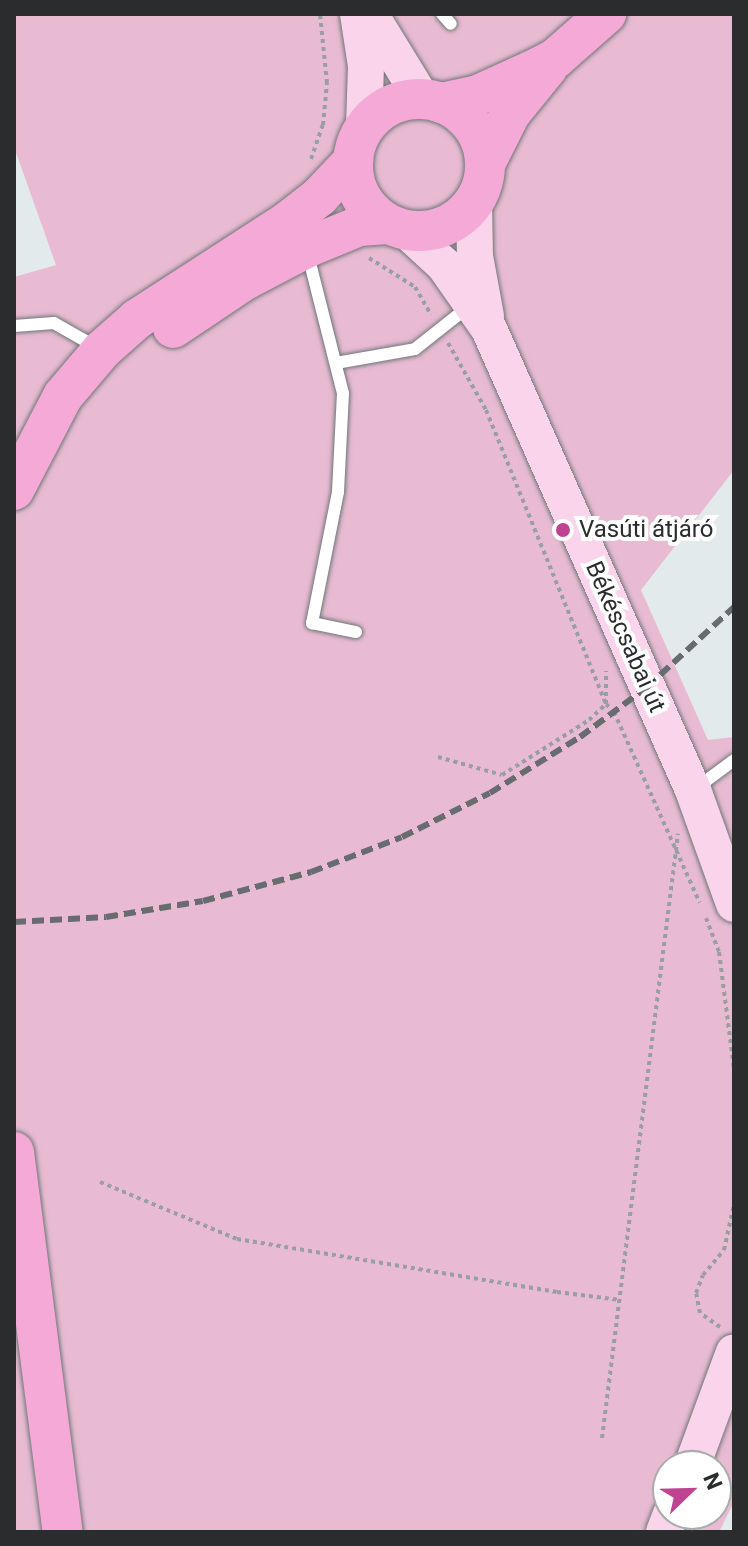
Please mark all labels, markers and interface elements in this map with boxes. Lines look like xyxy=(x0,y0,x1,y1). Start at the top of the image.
place label: Vasúti átjáró xyxy=(579,516,713,544)
marker: Vasúti átjáró xyxy=(554,521,572,539)
street label: Békéscsabai út xyxy=(579,557,671,717)
north arrow xyxy=(652,1450,732,1530)
text: N xyxy=(698,1469,727,1493)

